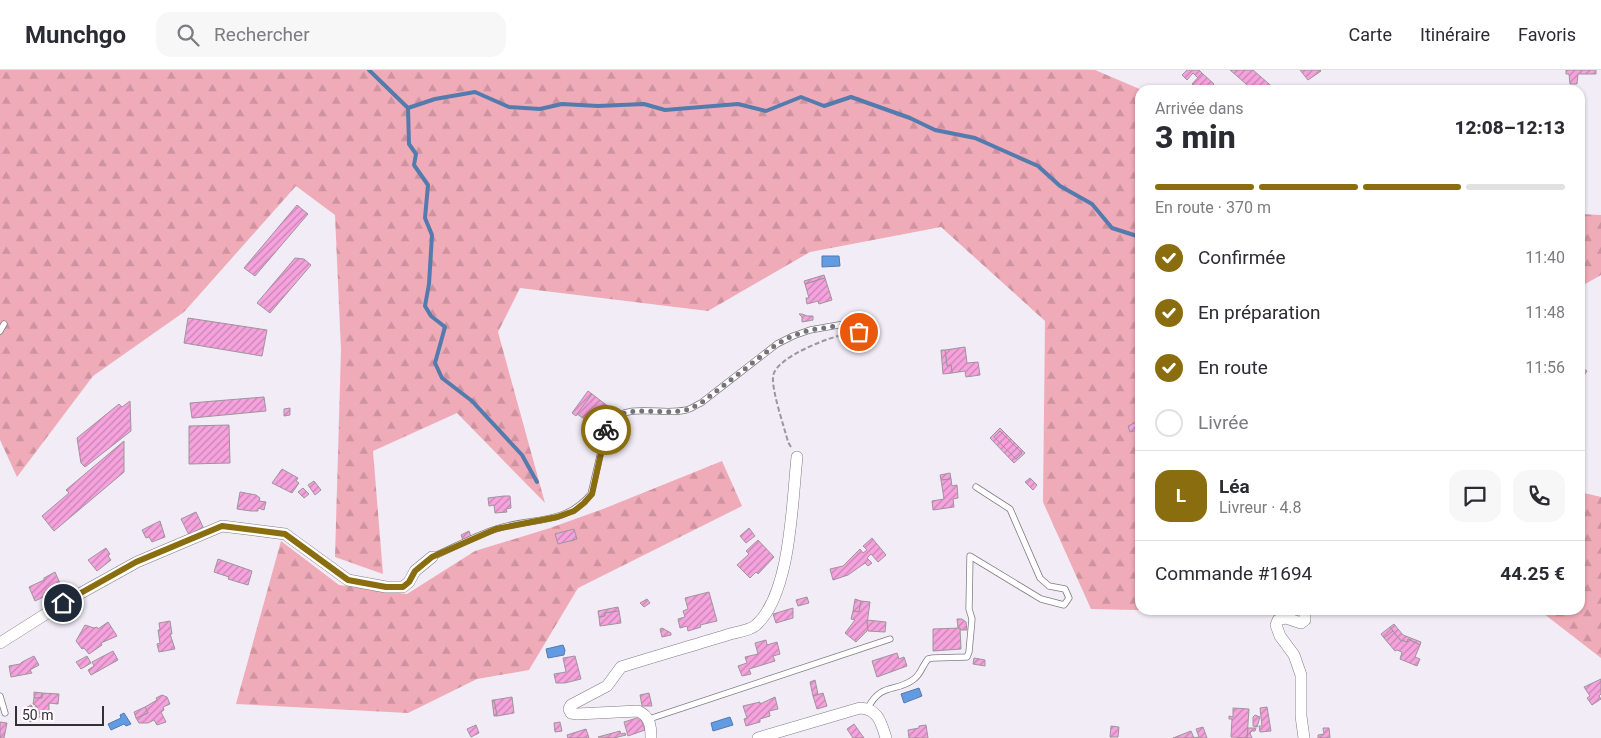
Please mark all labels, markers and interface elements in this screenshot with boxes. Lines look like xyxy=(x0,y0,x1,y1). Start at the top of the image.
search box xyxy=(156,12,506,57)
text: Munchgo xyxy=(25,21,126,49)
icon: search xyxy=(174,21,202,49)
text: Rechercher xyxy=(214,23,310,46)
text: Carte xyxy=(1349,24,1392,45)
text: Itinéraire xyxy=(1420,24,1490,45)
text: Favoris xyxy=(1518,24,1576,45)
text: Arrivée dans xyxy=(1155,99,1244,118)
text: 12:08–12:13 xyxy=(1454,116,1565,139)
text: 3 min xyxy=(1155,118,1236,156)
text: En route · 370 m xyxy=(1155,198,1271,217)
icon: check xyxy=(1155,244,1183,272)
text: Confirmée xyxy=(1198,246,1285,269)
text: 11:40 xyxy=(1525,248,1565,267)
icon: check xyxy=(1155,299,1183,327)
text: En préparation xyxy=(1198,301,1321,324)
text: 11:48 xyxy=(1525,303,1565,322)
pin xyxy=(838,311,880,353)
icon: bag xyxy=(845,318,873,346)
icon: check xyxy=(1155,354,1183,382)
text: En route xyxy=(1198,356,1268,379)
text: 11:56 xyxy=(1525,358,1565,377)
courier xyxy=(581,405,631,455)
text: Livrée xyxy=(1198,411,1248,434)
icon: bike xyxy=(592,416,620,444)
button: chat xyxy=(1449,470,1501,522)
button: phone xyxy=(1513,470,1565,522)
text: Léa xyxy=(1219,475,1250,498)
text: L xyxy=(1176,484,1186,507)
text: Livreur · 4.8 xyxy=(1219,498,1302,517)
text: Commande #1694 xyxy=(1155,562,1312,585)
text: 44.25 € xyxy=(1500,562,1565,585)
pin xyxy=(42,582,84,624)
icon: home xyxy=(49,589,77,617)
scale bar xyxy=(15,703,104,726)
text: 50 m xyxy=(22,707,54,723)

